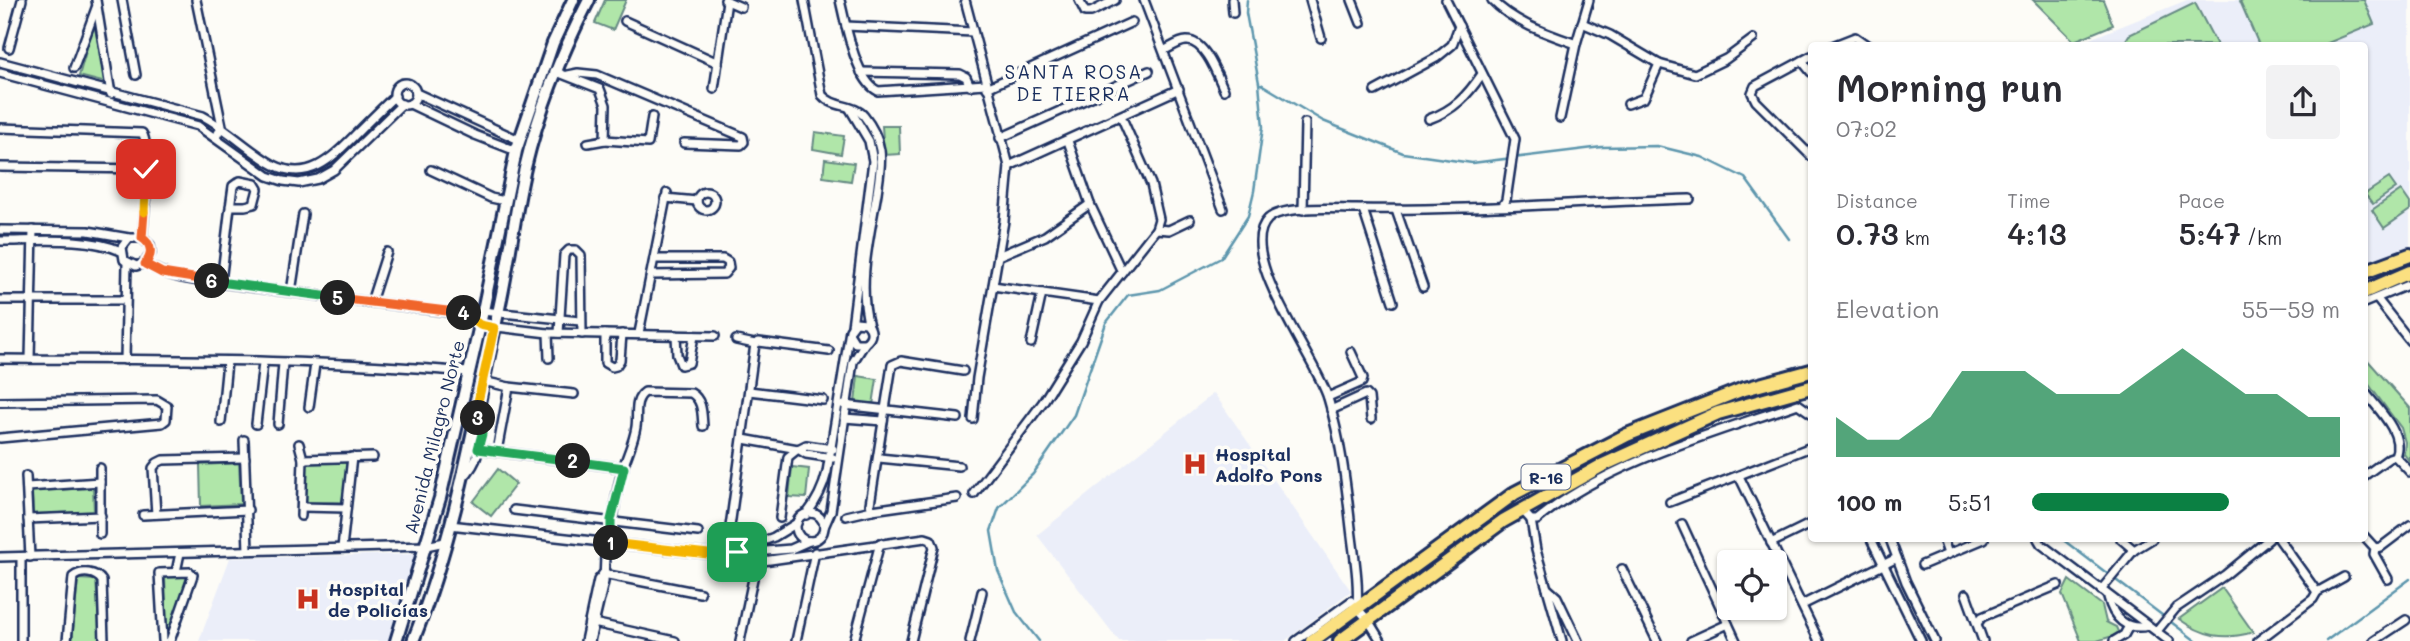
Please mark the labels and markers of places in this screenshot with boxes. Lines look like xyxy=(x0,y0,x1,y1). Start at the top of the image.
pin xyxy=(116,139,176,199)
pin: 6 xyxy=(194,264,230,298)
pin: 5 xyxy=(320,280,356,316)
pin: 4 xyxy=(447,296,482,330)
pin: 3 xyxy=(461,400,496,436)
place label: Hospital Adolfo Pons xyxy=(1215,442,1322,487)
pin: 2 xyxy=(556,444,590,478)
hospital icon: Hospital Adolfo Pons xyxy=(1181,450,1209,478)
pin xyxy=(707,522,767,582)
pin: 1 xyxy=(594,526,628,560)
place label: Hospital de Policías xyxy=(328,577,428,622)
hospital icon: Hospital de Policías xyxy=(294,585,322,613)

